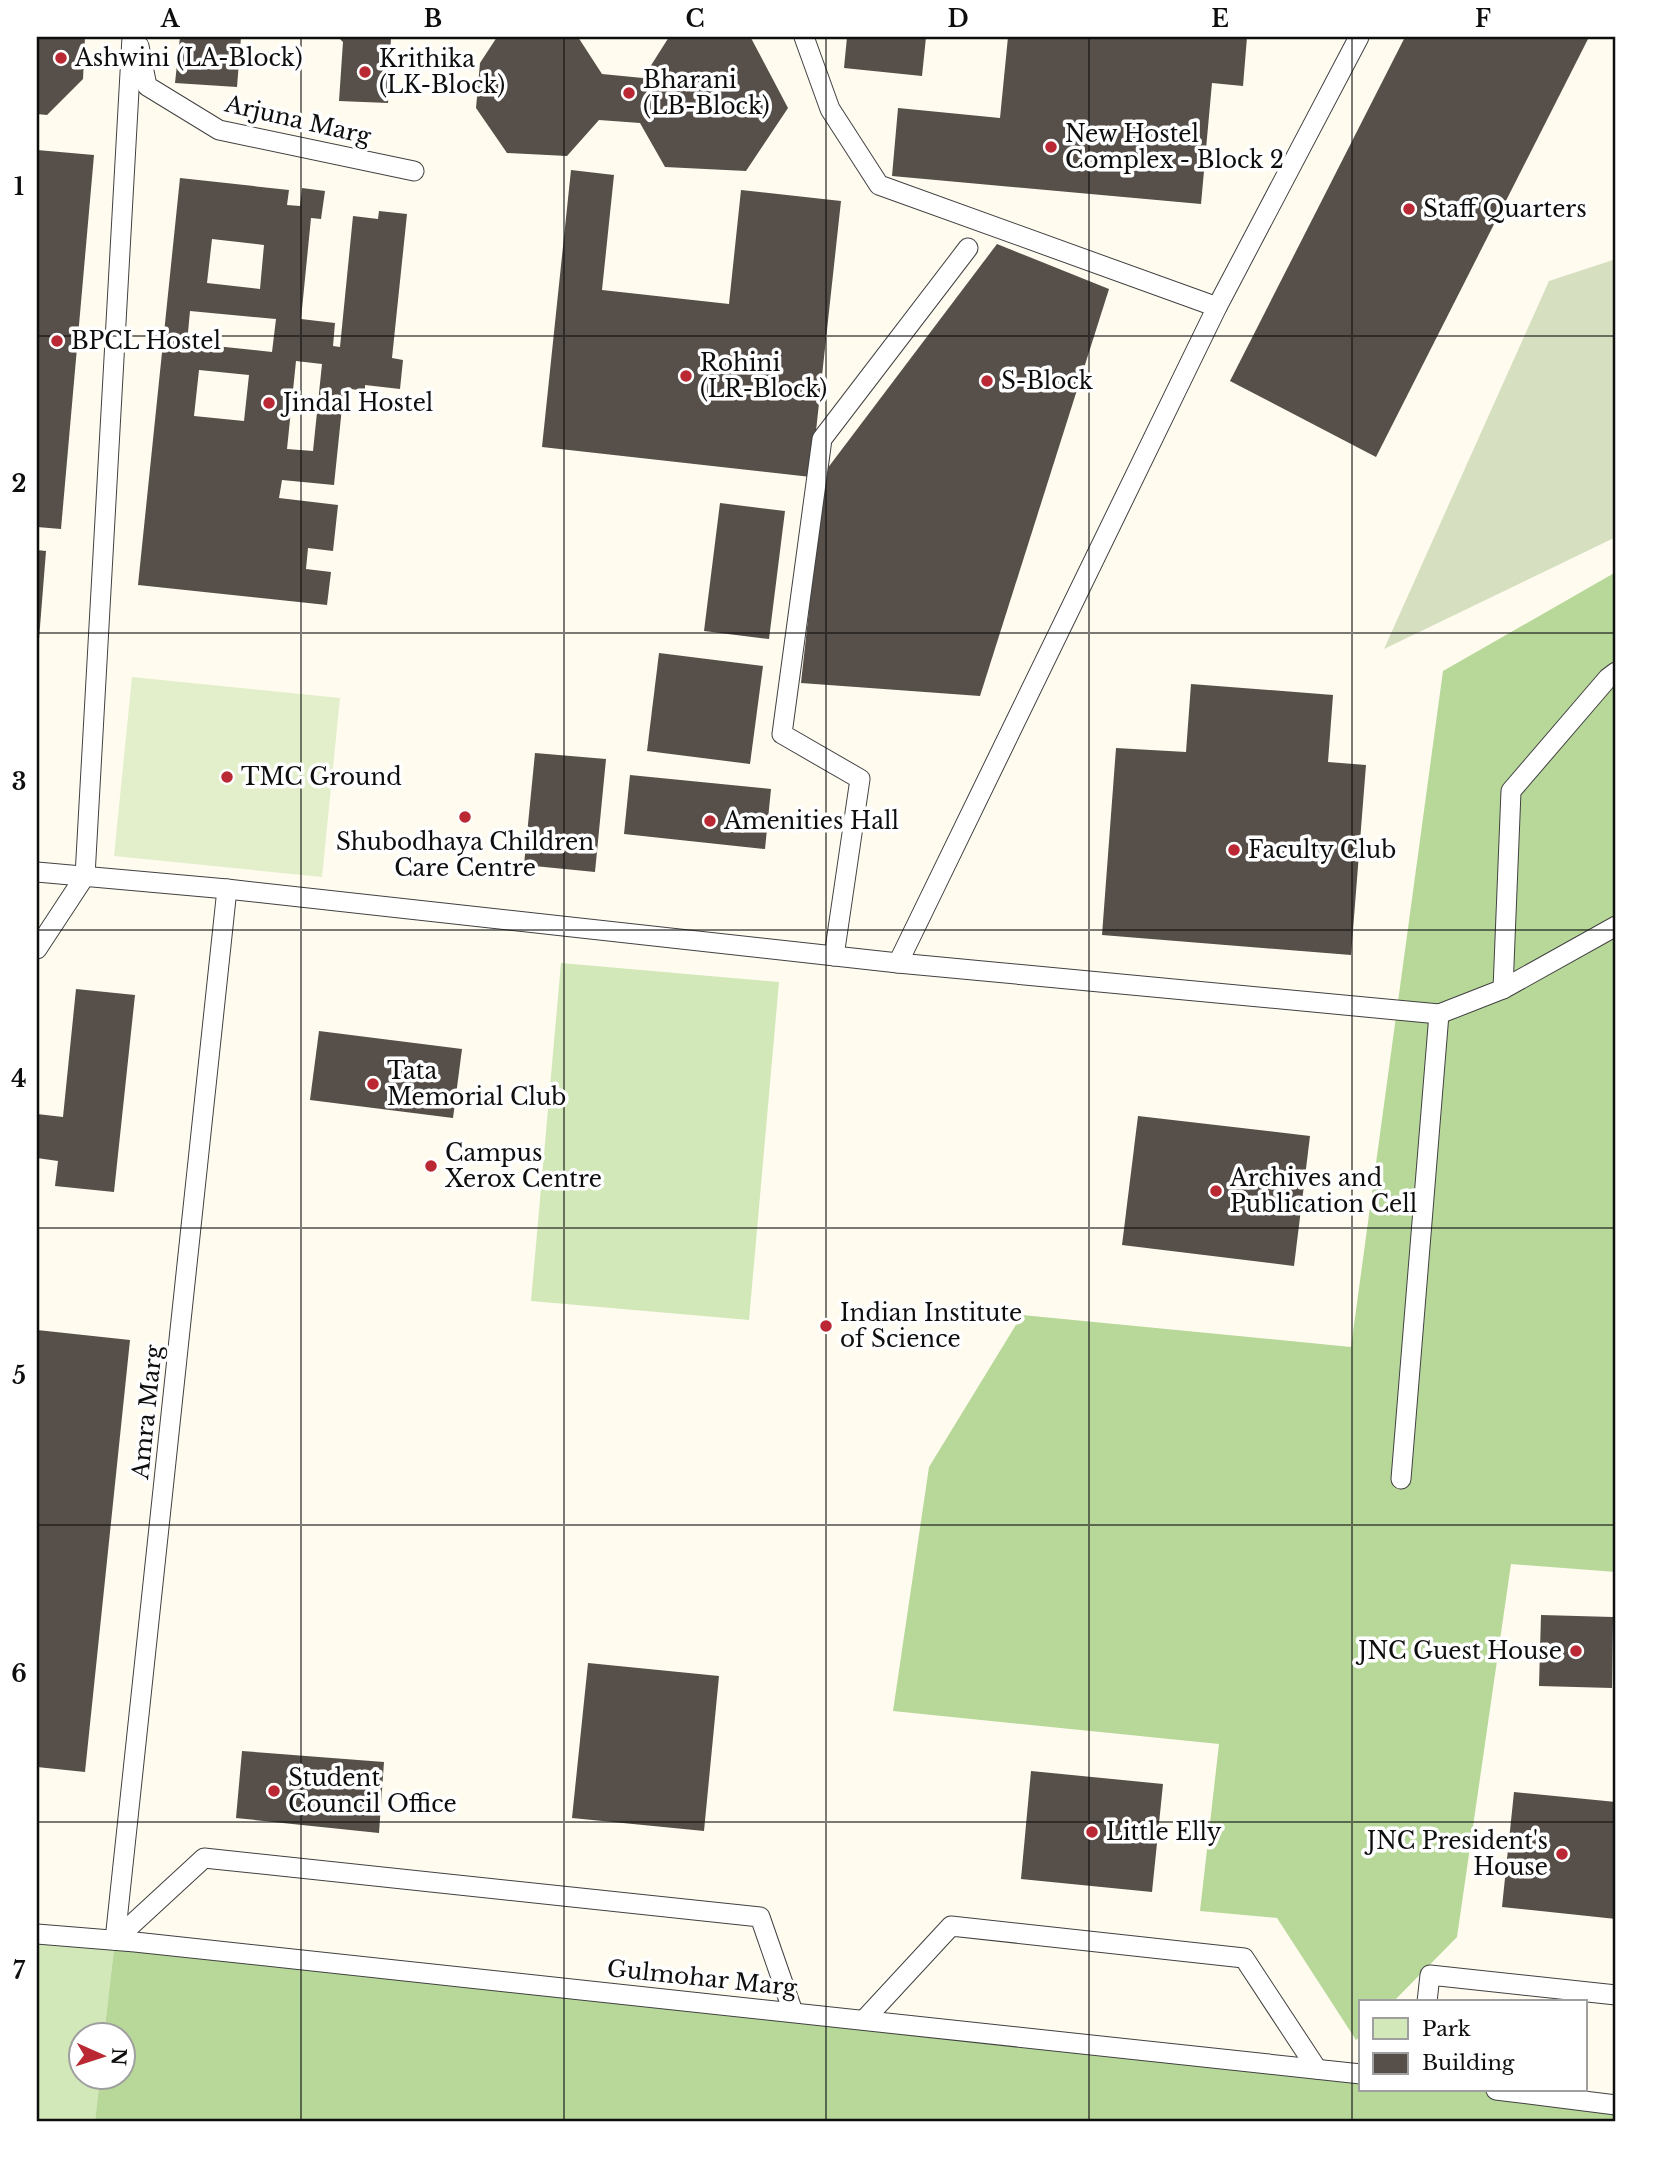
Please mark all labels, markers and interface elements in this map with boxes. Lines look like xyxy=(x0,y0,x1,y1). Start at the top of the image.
text: A xyxy=(160,5,181,33)
text: B xyxy=(424,5,442,33)
text: C xyxy=(686,5,704,33)
text: D xyxy=(947,5,969,33)
text: E xyxy=(1211,5,1229,33)
text: F xyxy=(1475,5,1491,33)
place label: Ashwini (LA-Block) xyxy=(74,44,303,72)
place label: Krithika (LK-Block) xyxy=(379,45,505,99)
marker: Ashwini (LA-Block) xyxy=(53,50,69,66)
marker: Krithika (LK-Block) xyxy=(357,64,373,80)
place label: Bharani (LB-Block) xyxy=(643,66,770,120)
marker: Bharani (LB-Block) xyxy=(621,85,637,101)
street label: Arjuna Marg xyxy=(221,89,374,150)
place label: New Hostel Complex - Block 2 xyxy=(1065,120,1284,174)
marker: New Hostel Complex - Block 2 xyxy=(1043,139,1059,155)
text: 1 xyxy=(14,173,24,201)
place label: Staff Quarters xyxy=(1423,195,1587,223)
marker: Staff Quarters xyxy=(1401,201,1417,217)
place label: BPCL Hostel xyxy=(71,327,221,355)
marker: BPCL Hostel xyxy=(49,333,65,349)
place label: Rohini (LR-Block) xyxy=(700,349,827,403)
place label: S-Block xyxy=(1001,367,1094,395)
marker: Rohini (LR-Block) xyxy=(678,368,694,384)
marker: S-Block xyxy=(979,373,995,389)
place label: Jindal Hostel xyxy=(280,389,433,417)
marker: Jindal Hostel xyxy=(261,395,277,411)
text: 2 xyxy=(12,470,26,498)
place label: TMC Ground xyxy=(241,763,402,791)
text: 3 xyxy=(12,768,26,796)
marker: TMC Ground xyxy=(219,769,235,785)
place label: Amenities Hall xyxy=(723,807,899,835)
marker: Shubodhaya Children Care Centre xyxy=(457,809,473,825)
marker: Amenities Hall xyxy=(702,813,718,829)
place label: Shubodhaya Children Care Centre xyxy=(336,828,594,882)
place label: Faculty Club xyxy=(1248,836,1396,864)
marker: Faculty Club xyxy=(1226,842,1242,858)
place label: Tata Memorial Club xyxy=(387,1057,566,1111)
text: 4 xyxy=(11,1065,27,1093)
marker: Tata Memorial Club xyxy=(365,1076,381,1092)
place label: Campus Xerox Centre xyxy=(445,1139,602,1193)
marker: Campus Xerox Centre xyxy=(423,1158,439,1174)
place label: Archives and Publication Cell xyxy=(1229,1164,1417,1218)
marker: Archives and Publication Cell xyxy=(1208,1183,1224,1199)
place label: Indian Institute of Science xyxy=(840,1299,1022,1353)
marker: Indian Institute of Science xyxy=(818,1318,834,1334)
street label: Amra Marg xyxy=(126,1343,168,1482)
text: 5 xyxy=(12,1362,26,1390)
place label: JNC Guest House xyxy=(1355,1637,1562,1665)
marker: JNC Guest House xyxy=(1568,1643,1584,1659)
text: 6 xyxy=(11,1660,27,1688)
place label: Student Council Office xyxy=(288,1764,457,1818)
marker: Student Council Office xyxy=(266,1783,282,1799)
place label: Little Elly xyxy=(1106,1818,1222,1846)
marker: Little Elly xyxy=(1084,1824,1100,1840)
place label: JNC President's House xyxy=(1364,1827,1548,1881)
marker: JNC President's House xyxy=(1554,1846,1570,1862)
street label: Gulmohar Marg xyxy=(606,1954,799,2002)
text: 7 xyxy=(13,1957,26,1985)
legend xyxy=(1359,2000,1586,2092)
text: Park xyxy=(1422,2016,1471,2042)
north arrow xyxy=(66,2022,136,2092)
text: N xyxy=(107,2047,130,2067)
text: Building xyxy=(1422,2050,1515,2076)

